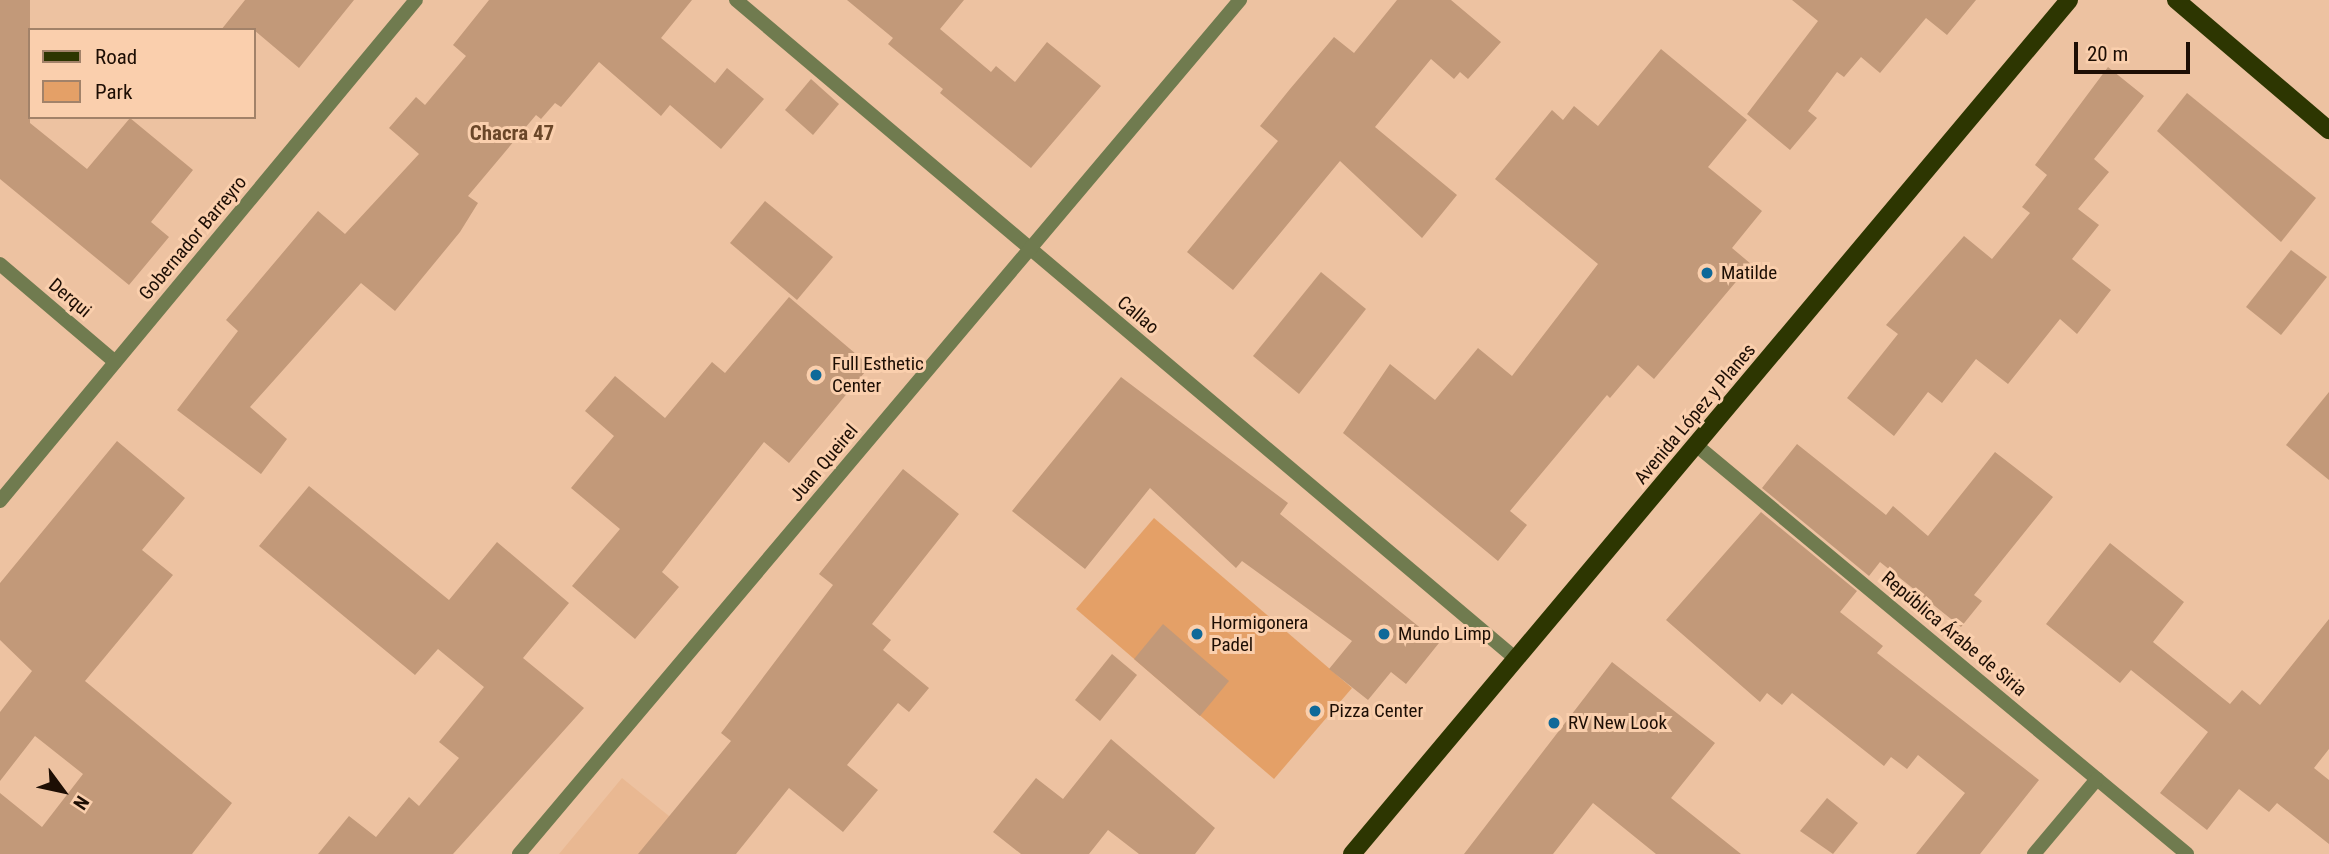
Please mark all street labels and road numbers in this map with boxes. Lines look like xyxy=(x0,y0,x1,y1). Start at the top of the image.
street label: Gobernador Barreyro xyxy=(134,171,252,305)
street label: Derqui xyxy=(44,274,96,322)
street label: Callao xyxy=(1113,291,1163,339)
street label: Avenida López y Planes xyxy=(1630,339,1760,489)
street label: Juan Queirel xyxy=(785,420,863,506)
street label: República Árabe de Siria xyxy=(1877,567,2031,701)

